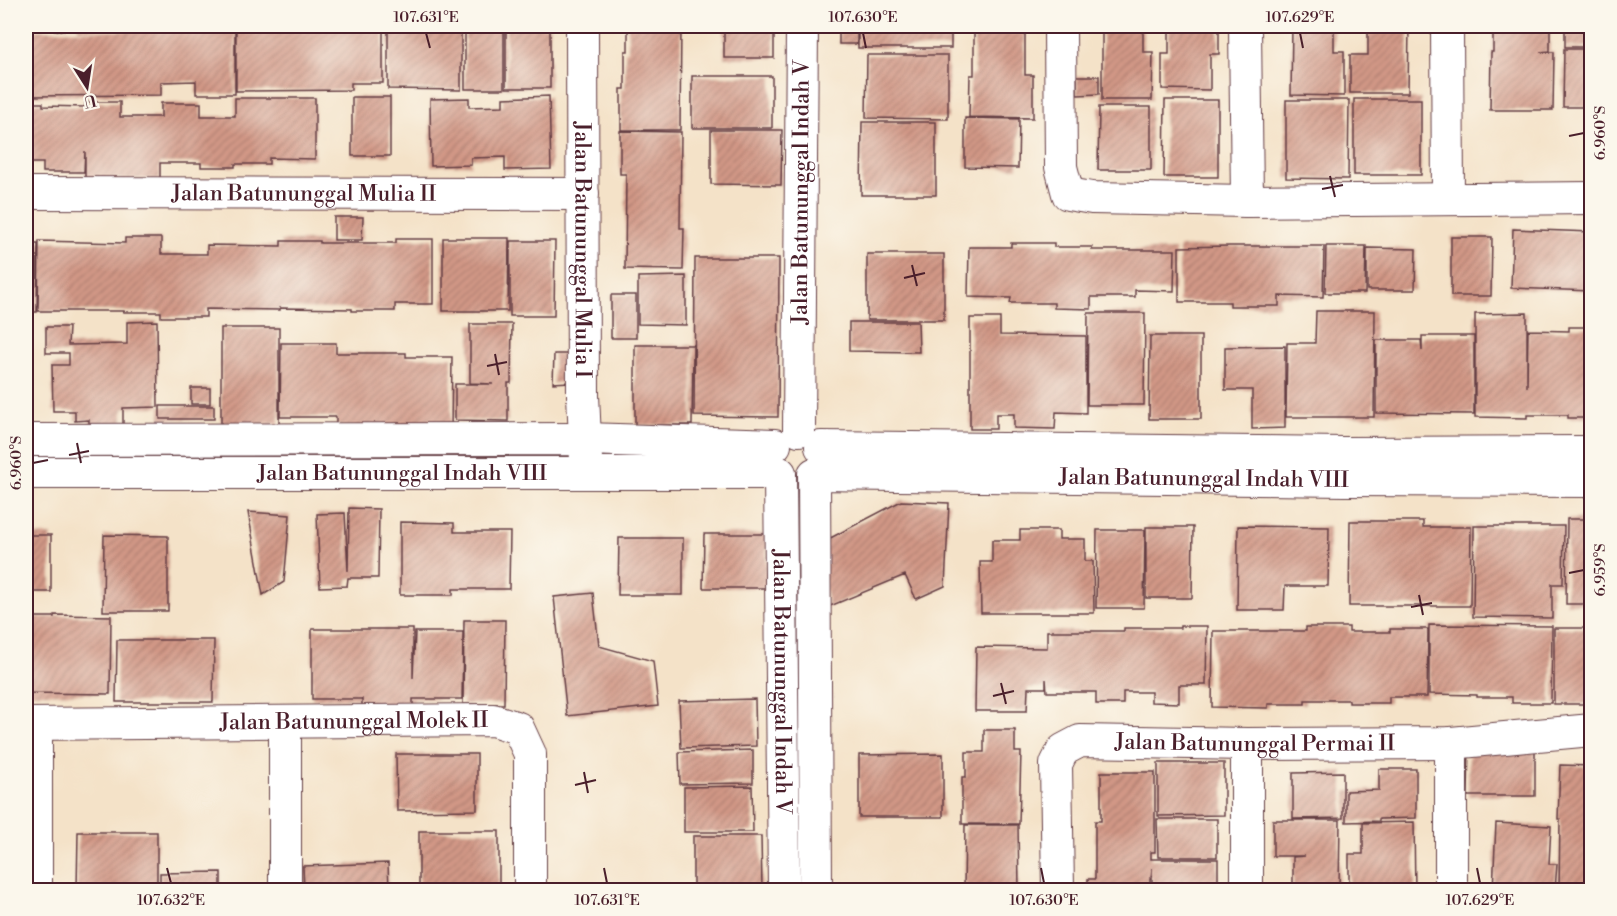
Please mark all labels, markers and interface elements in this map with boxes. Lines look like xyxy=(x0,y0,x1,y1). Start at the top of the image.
text: 107.631°E xyxy=(393,8,459,27)
text: 107.630°E xyxy=(828,8,898,27)
text: 107.629°E xyxy=(1266,8,1334,27)
north arrow xyxy=(57,57,117,117)
street label: Jalan Batununggal Indah V xyxy=(786,59,815,326)
text: U xyxy=(81,90,98,112)
text: 6.960°S xyxy=(1591,106,1610,160)
street label: Jalan Batununggal Mulia I xyxy=(569,121,596,379)
street label: Jalan Batununggal Mulia II xyxy=(171,180,437,207)
text: 6.960°S xyxy=(7,436,26,490)
street label: Jalan Batununggal Indah VIII xyxy=(256,460,548,487)
street label: Jalan Batununggal Indah VIII xyxy=(1058,463,1350,494)
text: 6.959°S xyxy=(1591,544,1610,596)
street label: Jalan Batununggal Indah V xyxy=(767,548,797,815)
street label: Jalan Batununggal Molek II xyxy=(219,707,489,736)
street label: Jalan Batununggal Permai II xyxy=(1114,728,1396,758)
text: 107.632°E xyxy=(137,891,205,910)
text: 107.631°E xyxy=(574,891,640,910)
text: 107.630°E xyxy=(1009,891,1079,910)
text: 107.629°E xyxy=(1446,891,1514,910)

